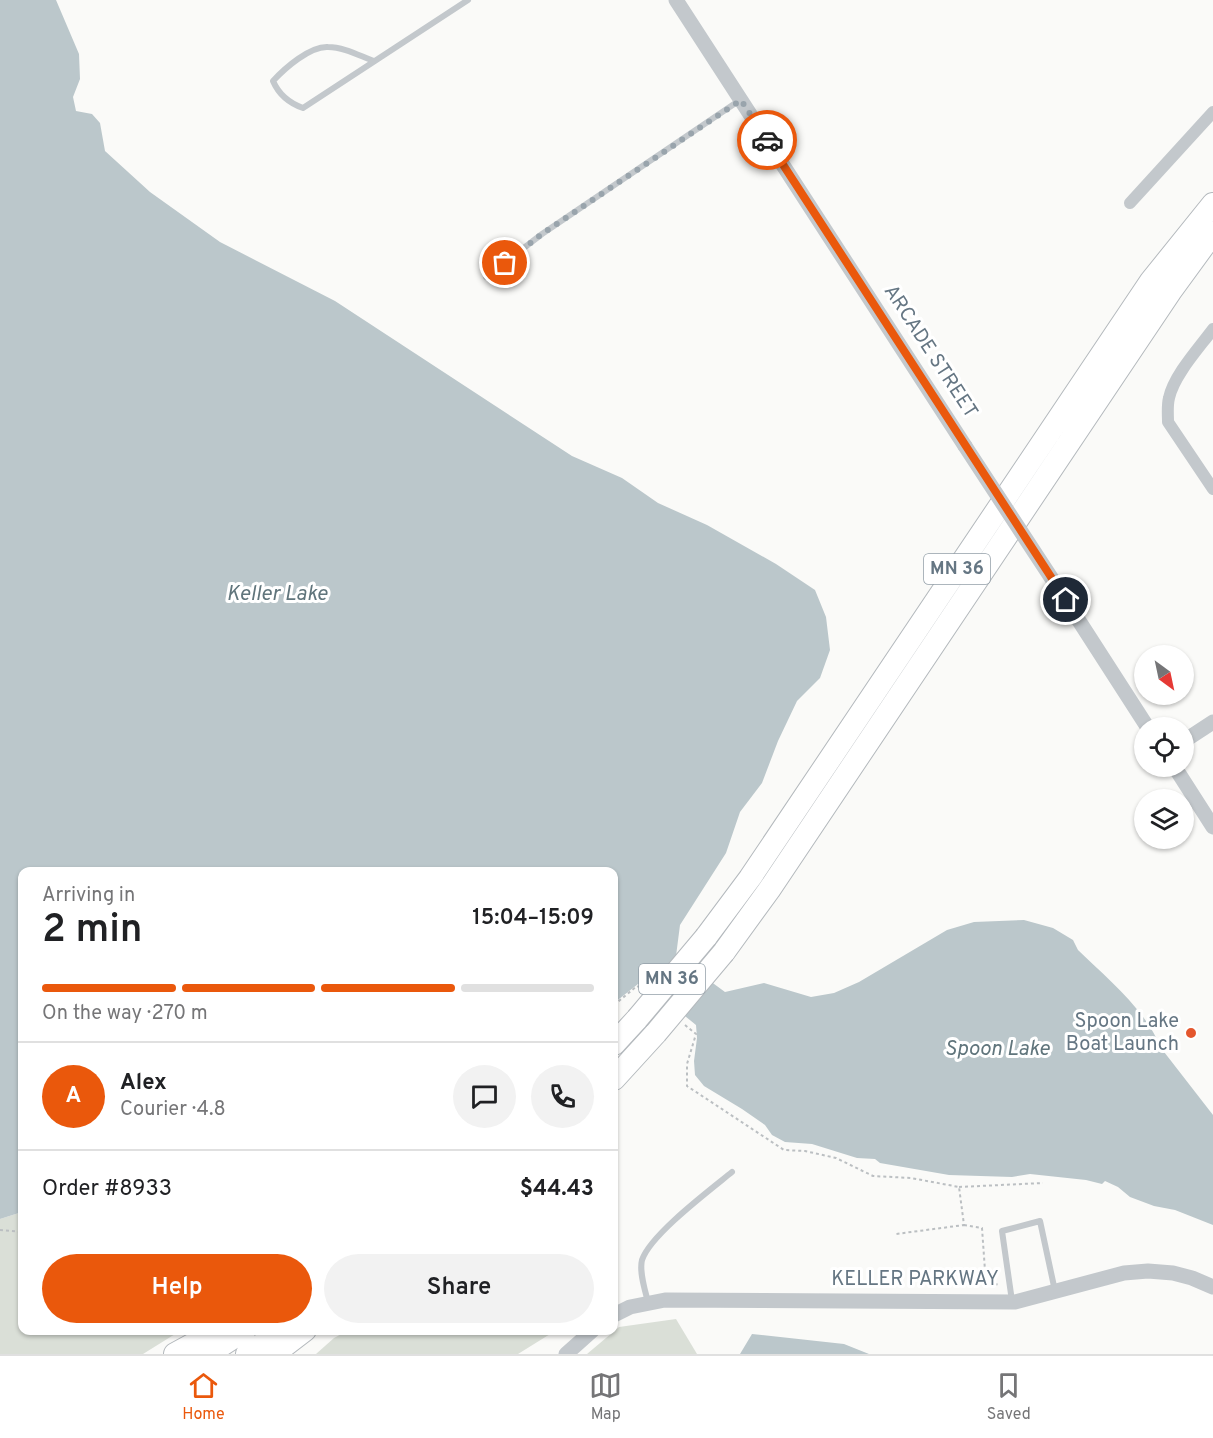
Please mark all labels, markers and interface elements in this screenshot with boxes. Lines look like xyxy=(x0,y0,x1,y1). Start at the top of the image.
courier xyxy=(737,110,797,170)
icon: car xyxy=(751,124,784,157)
pin xyxy=(479,237,530,288)
icon: bag xyxy=(488,246,521,279)
street label: ARCADE STREET xyxy=(877,280,983,424)
road number: MN 36 xyxy=(924,554,990,584)
pin xyxy=(1040,574,1091,625)
water label: Keller Lake xyxy=(227,581,329,608)
icon: home xyxy=(1049,583,1082,616)
north arrow xyxy=(1134,645,1194,705)
map controls xyxy=(1134,645,1194,849)
button: locate xyxy=(1134,717,1194,777)
button: layers xyxy=(1134,789,1194,849)
text: Arriving in xyxy=(42,883,135,909)
text: 15:04–15:09 xyxy=(472,905,594,932)
text: 2 min xyxy=(42,907,143,956)
road number: MN 36 xyxy=(639,964,705,994)
text: On the way · 270 m xyxy=(42,1001,208,1027)
place label: Spoon Lake Boat Launch xyxy=(1066,1009,1179,1058)
marker: Spoon Lake Boat Launch xyxy=(1184,1026,1198,1040)
water label: Spoon Lake xyxy=(944,1036,1051,1063)
button: chat xyxy=(453,1065,516,1128)
button: phone xyxy=(531,1065,594,1128)
text: Alex xyxy=(120,1070,167,1097)
text: A xyxy=(66,1083,81,1110)
text: Courier · 4.8 xyxy=(120,1097,226,1123)
text: Order #8933 xyxy=(42,1176,172,1203)
text: $44.43 xyxy=(520,1176,594,1203)
button: Help xyxy=(42,1254,312,1323)
button: Share xyxy=(324,1254,594,1323)
street label: KELLER PARKWAY xyxy=(831,1267,999,1293)
tab: Home xyxy=(182,1369,225,1425)
tab: Map xyxy=(589,1369,622,1425)
tab: Saved xyxy=(987,1369,1031,1425)

